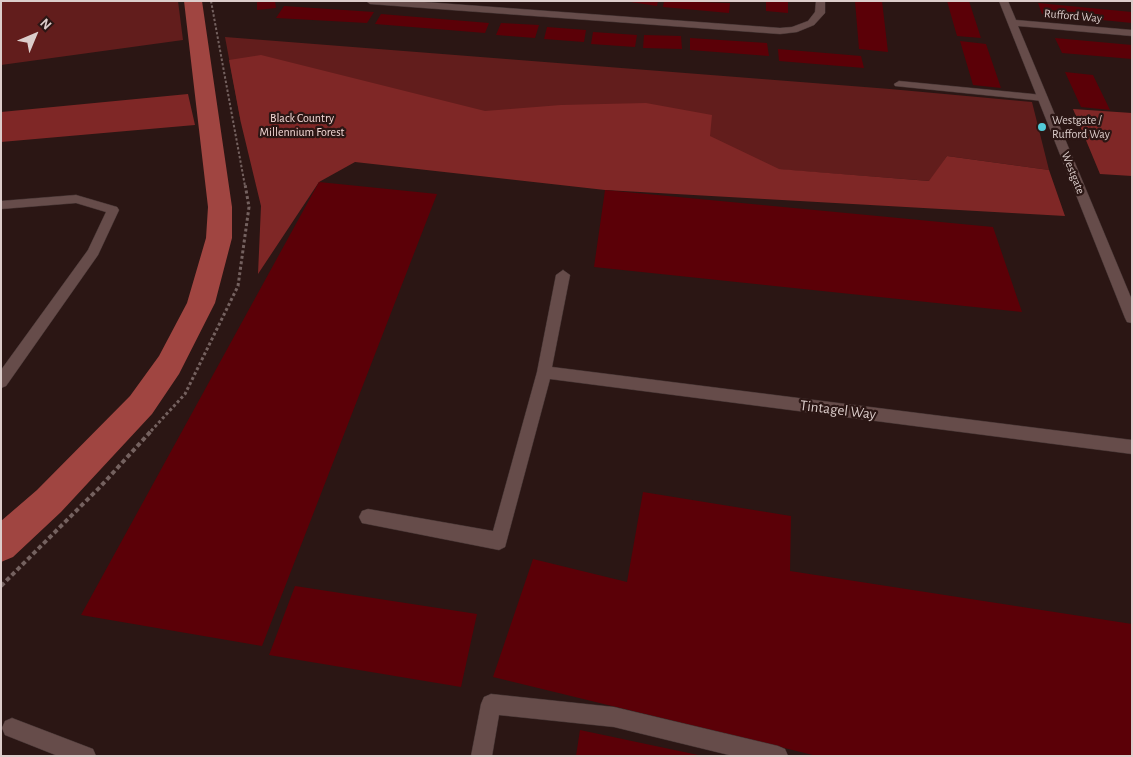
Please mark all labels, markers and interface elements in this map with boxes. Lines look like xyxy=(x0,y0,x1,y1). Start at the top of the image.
street label: Rufford Way xyxy=(1044,6,1102,26)
north arrow xyxy=(10,10,60,60)
text: N xyxy=(37,16,54,33)
park label: Black Country Millennium Forest xyxy=(260,111,344,139)
place label: Westgate / Rufford Way xyxy=(1052,113,1110,141)
marker: Westgate / Rufford Way xyxy=(1036,121,1048,133)
street label: Westgate xyxy=(1058,150,1088,196)
street label: Tintagel Way xyxy=(799,396,877,424)

